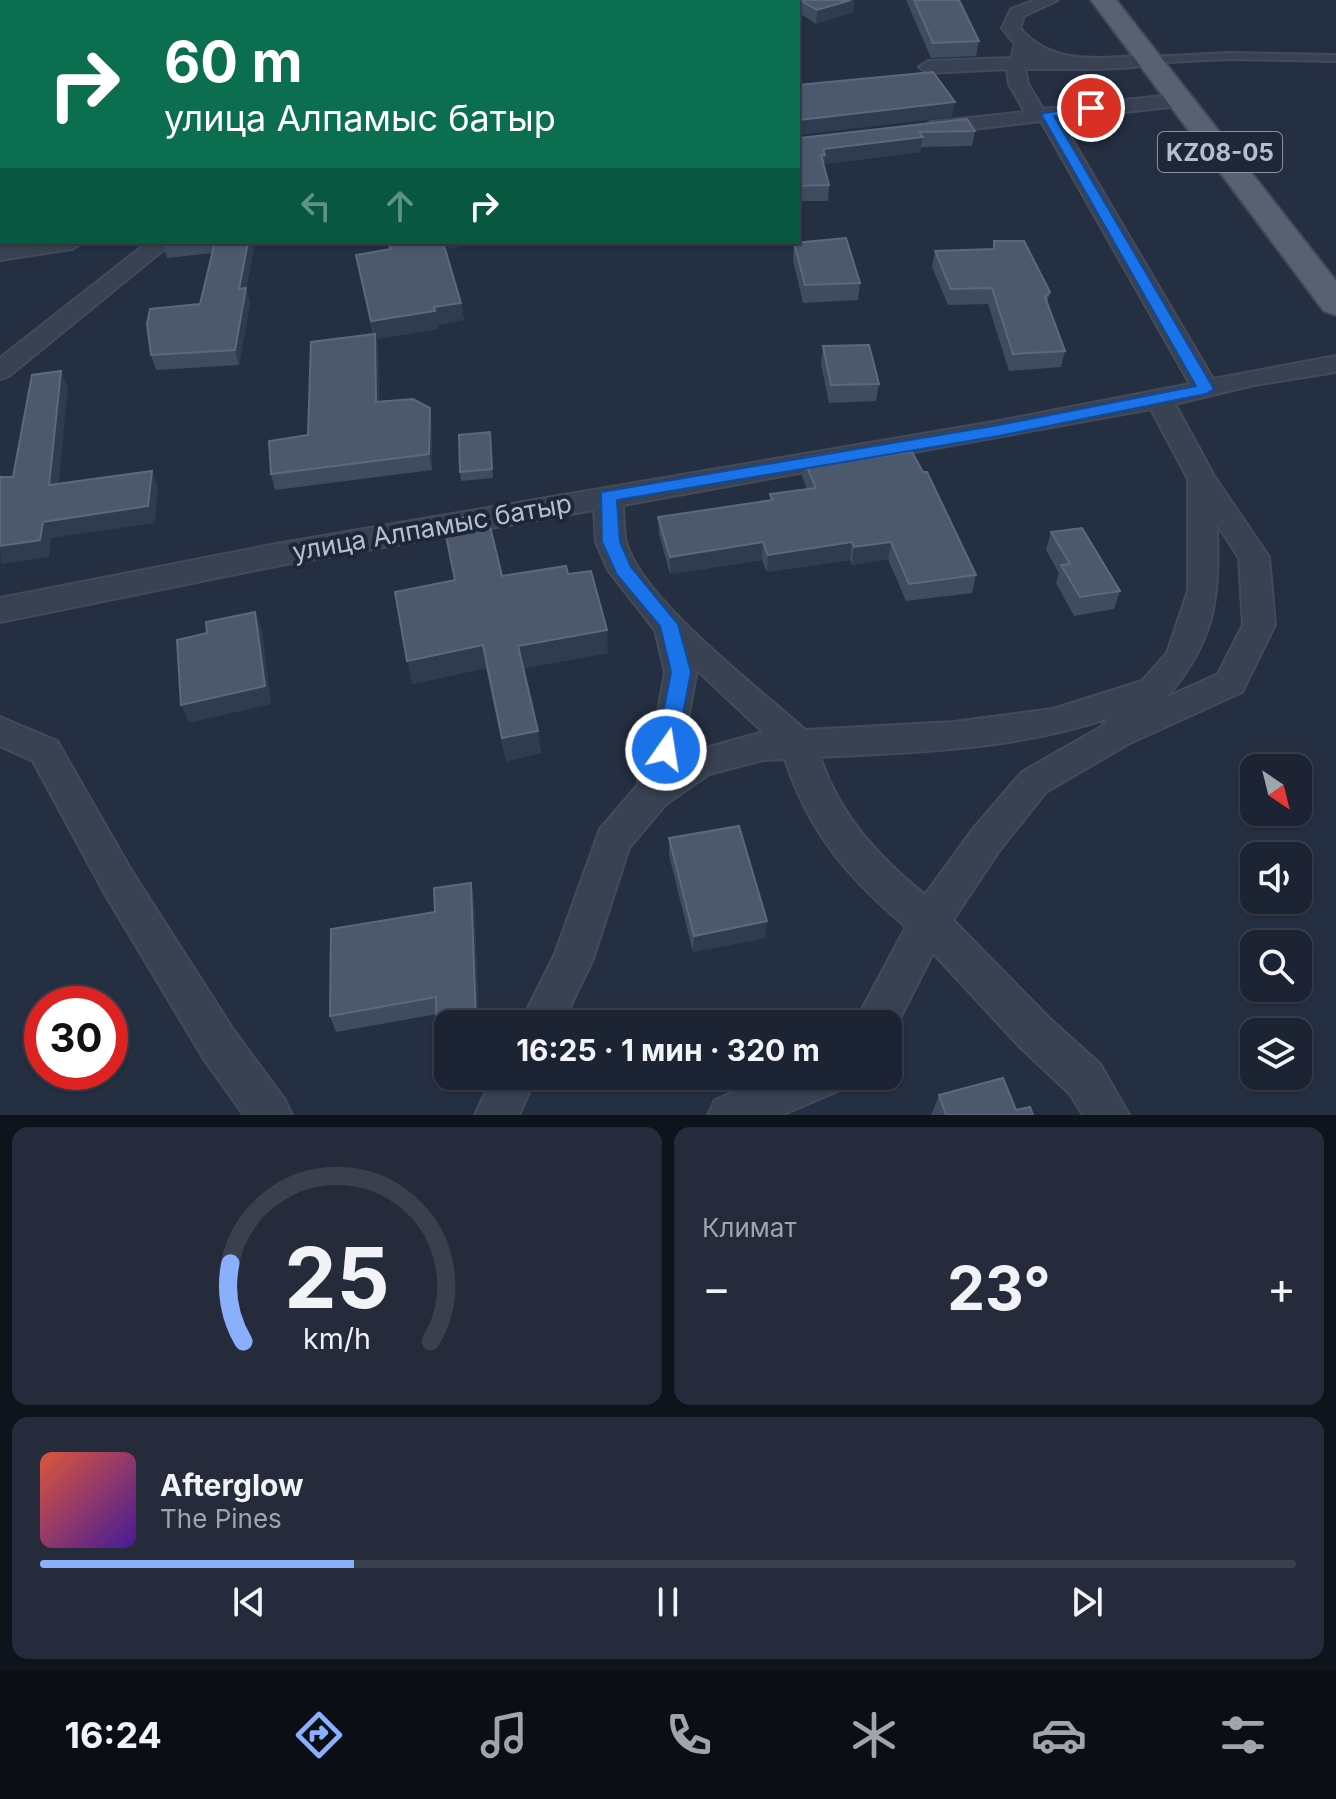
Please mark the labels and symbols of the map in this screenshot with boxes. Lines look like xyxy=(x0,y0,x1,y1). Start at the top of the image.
pin xyxy=(1057,74,1125,142)
road number: KZ08-05 xyxy=(1158,132,1282,172)
street label: улица Алпамыс батыр xyxy=(290,487,574,567)
position arrow xyxy=(624,708,708,792)
north arrow xyxy=(1240,754,1312,826)
speed limit sign: 30 xyxy=(24,986,128,1090)

